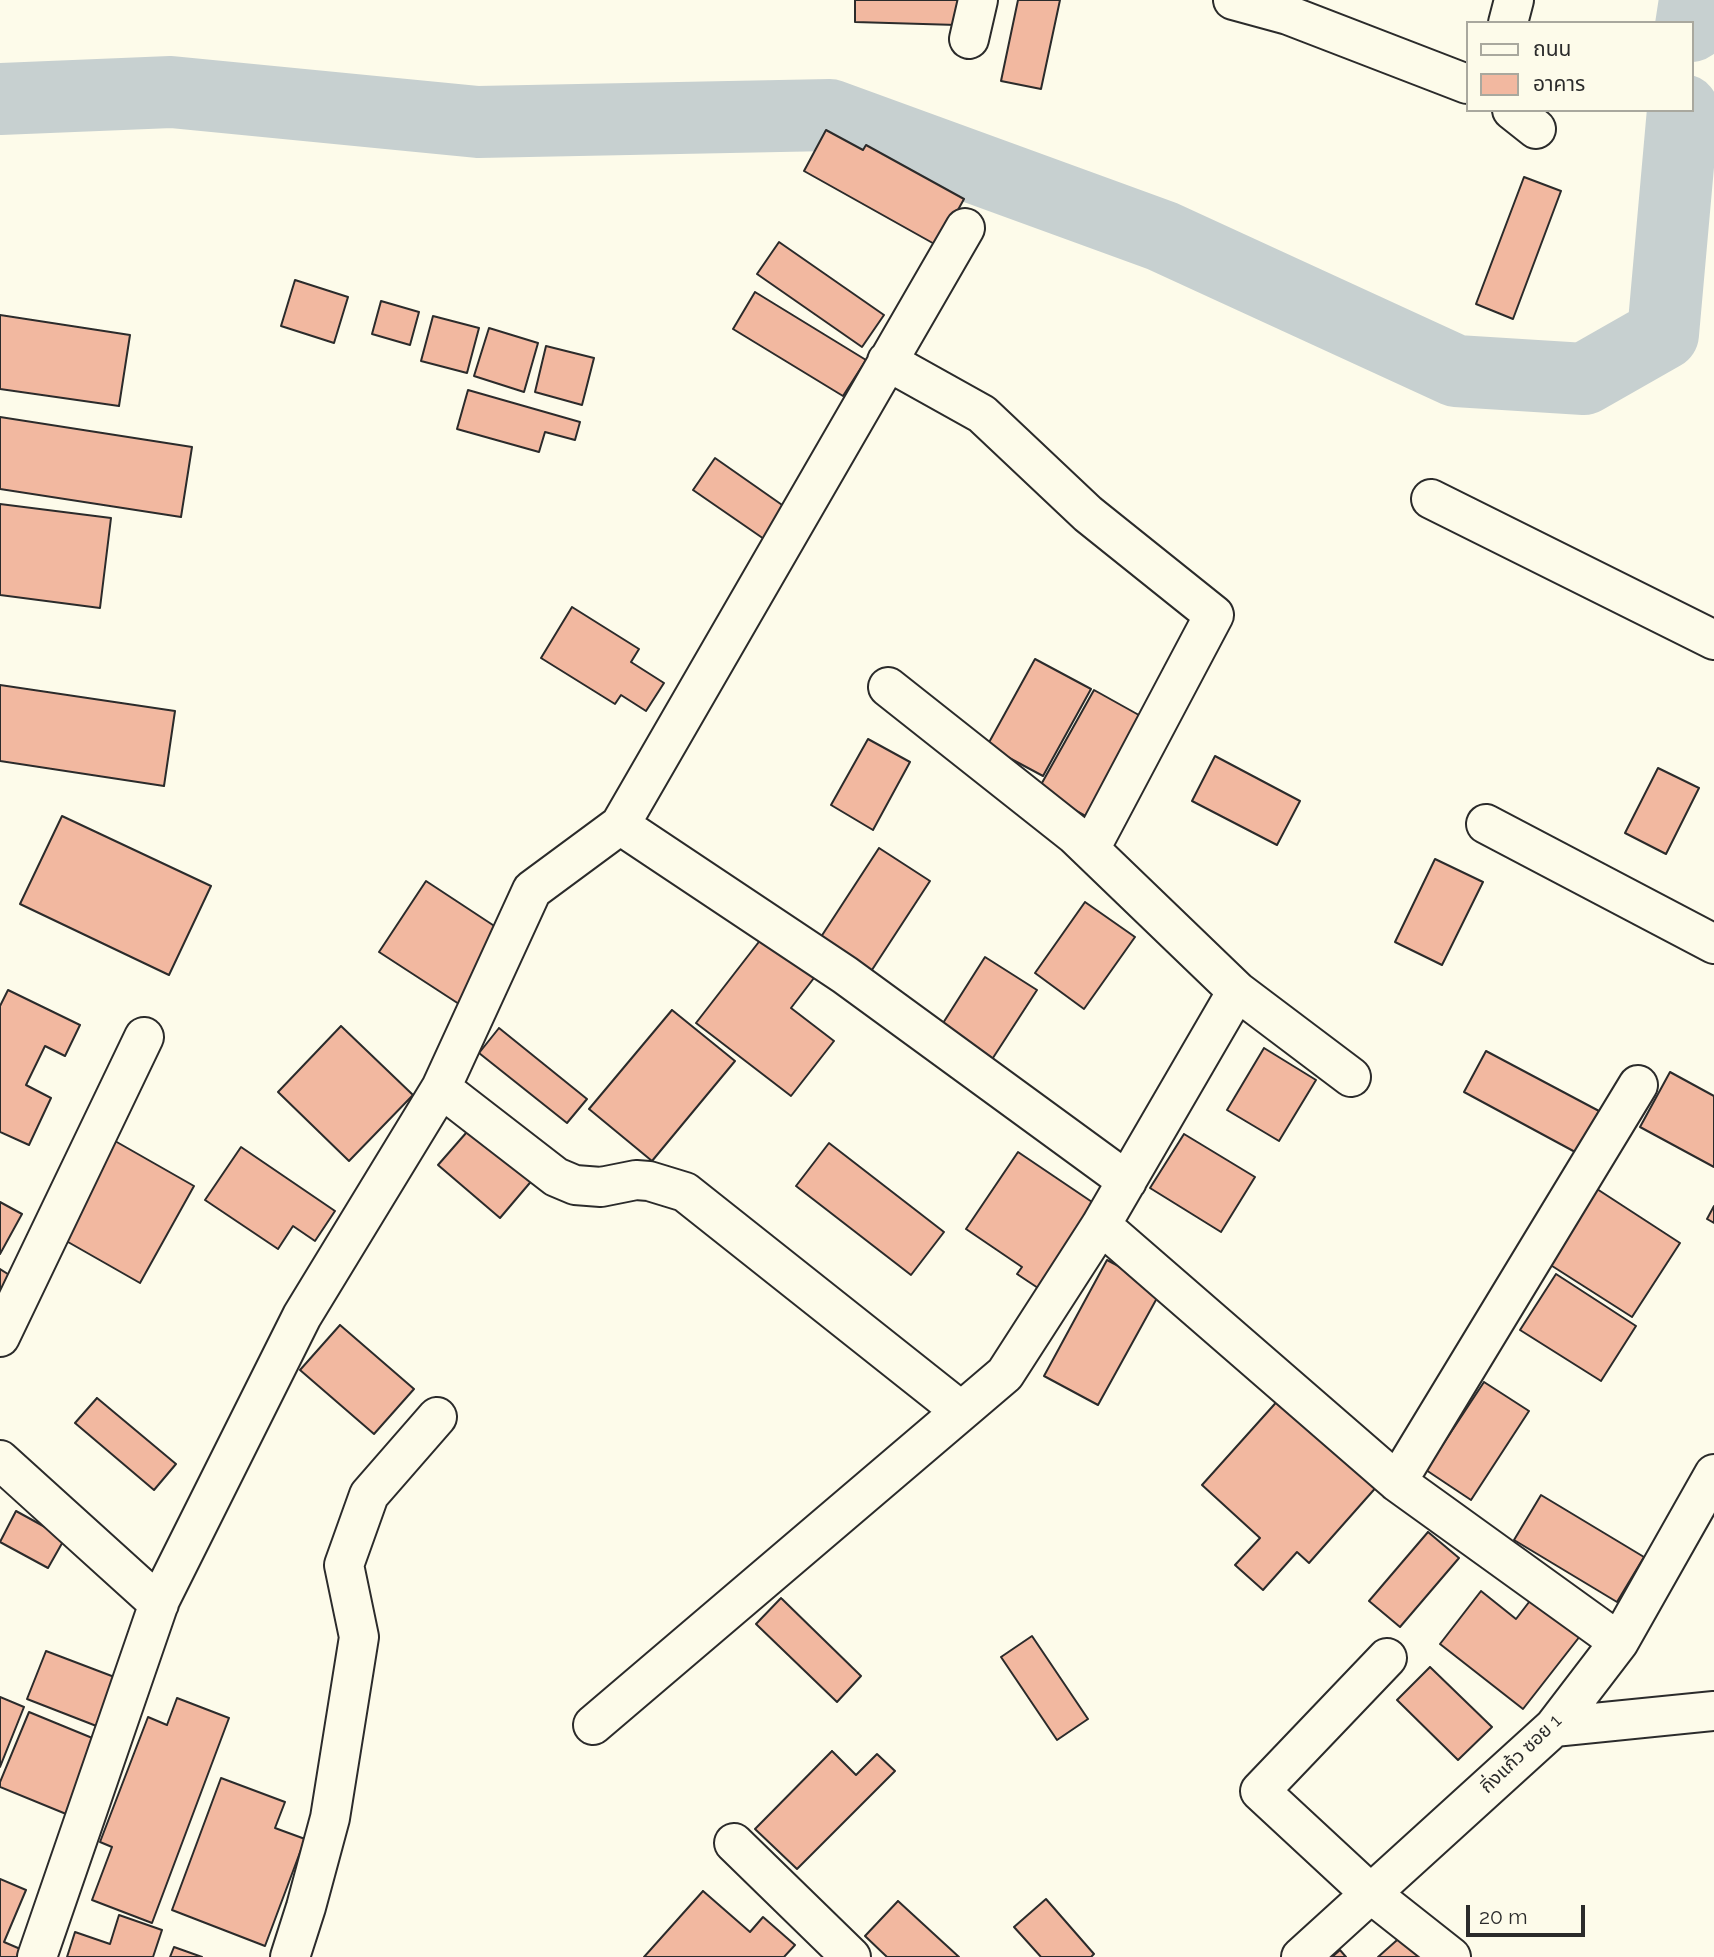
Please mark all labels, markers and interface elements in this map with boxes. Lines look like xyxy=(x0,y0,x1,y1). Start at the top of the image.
legend xyxy=(1466,21,1693,112)
text: ถนน xyxy=(1533,36,1571,61)
text: อาคาร xyxy=(1533,71,1585,96)
street label: กิ่งแก้ว ซอย 1 xyxy=(1476,1710,1566,1798)
scale bar xyxy=(1469,1890,1588,1934)
text: 20 m xyxy=(1479,1904,1527,1929)

